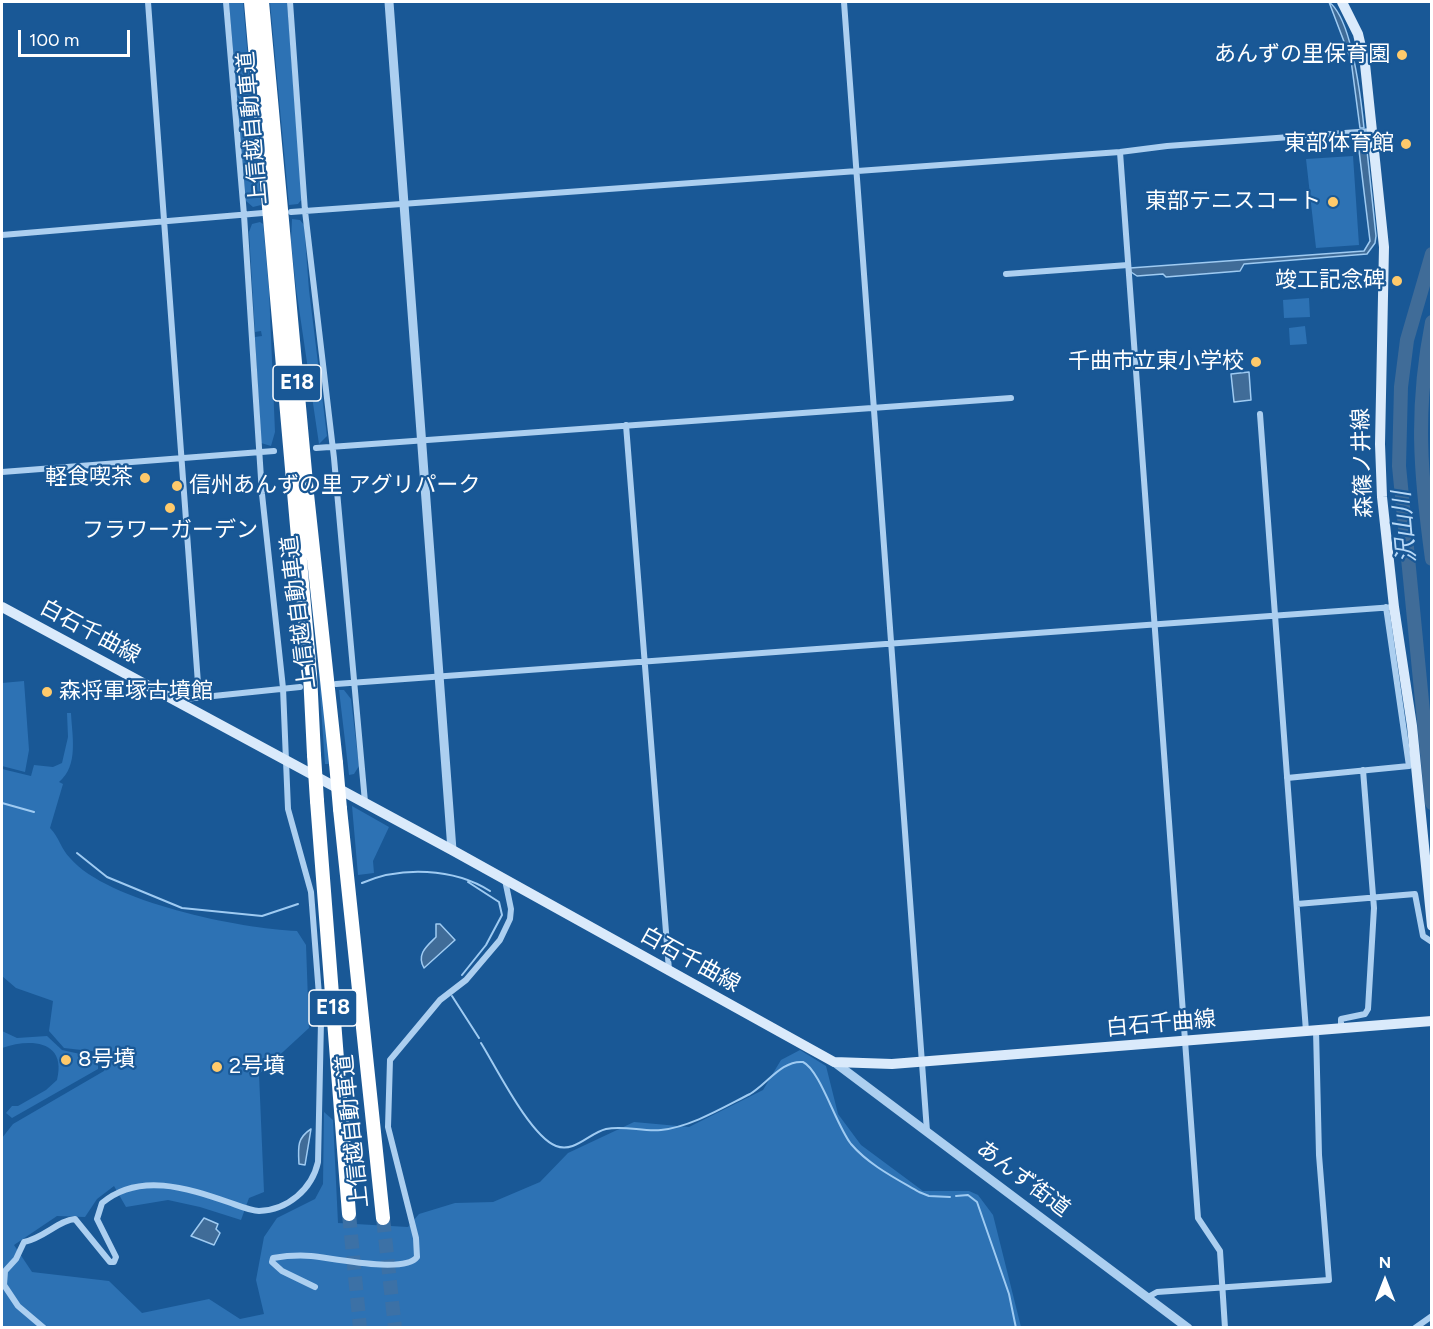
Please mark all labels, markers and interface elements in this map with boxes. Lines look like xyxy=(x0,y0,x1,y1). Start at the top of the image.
scale bar xyxy=(21,18,134,56)
text: 100 m xyxy=(29,29,79,51)
place label: あんずの里保育園 xyxy=(1214,42,1390,68)
marker: あんずの里保育園 xyxy=(1395,48,1409,62)
street label: 上信越自動車道 xyxy=(233,50,273,206)
place label: 東部体育館 xyxy=(1284,131,1394,157)
marker: 東部体育館 xyxy=(1399,137,1413,151)
place label: 東部テニスコート xyxy=(1145,189,1321,215)
marker: 東部テニスコート xyxy=(1326,195,1340,209)
place label: 竣工記念碑 xyxy=(1275,268,1385,294)
marker: 竣工記念碑 xyxy=(1390,274,1404,288)
place label: 千曲市立東小学校 xyxy=(1068,349,1244,375)
marker: 千曲市立東小学校 xyxy=(1249,355,1263,369)
road number: E18 xyxy=(273,365,321,401)
street label: 森篠ノ井線 xyxy=(1348,408,1378,518)
place label: 軽食喫茶 xyxy=(45,465,133,491)
marker: 軽食喫茶 xyxy=(138,471,152,485)
place label: 信州あんずの里 アグリパーク xyxy=(189,473,480,499)
marker: 信州あんずの里 アグリパーク xyxy=(170,479,184,493)
water label: 沢山川 xyxy=(1388,490,1422,564)
marker: フラワーガーデン xyxy=(163,501,177,515)
place label: フラワーガーデン xyxy=(82,518,258,544)
street label: 上信越自動車道 xyxy=(277,534,321,690)
street label: 白石千曲線 xyxy=(35,595,145,669)
place label: 森将軍塚古墳館 xyxy=(59,679,213,705)
marker: 森将軍塚古墳館 xyxy=(40,685,54,699)
street label: 白石千曲線 xyxy=(635,922,745,998)
road number: E18 xyxy=(309,990,357,1026)
street label: 白石千曲線 xyxy=(1105,1006,1217,1042)
place label: 8号墳 xyxy=(78,1047,136,1073)
marker: 8号墳 xyxy=(59,1053,73,1067)
street label: 上信越自動車道 xyxy=(332,1053,374,1209)
place label: 2号墳 xyxy=(229,1054,285,1080)
marker: 2号墳 xyxy=(210,1060,224,1074)
street label: あんず街道 xyxy=(971,1135,1075,1223)
north arrow xyxy=(1355,1251,1415,1311)
text: N xyxy=(1379,1253,1391,1272)

